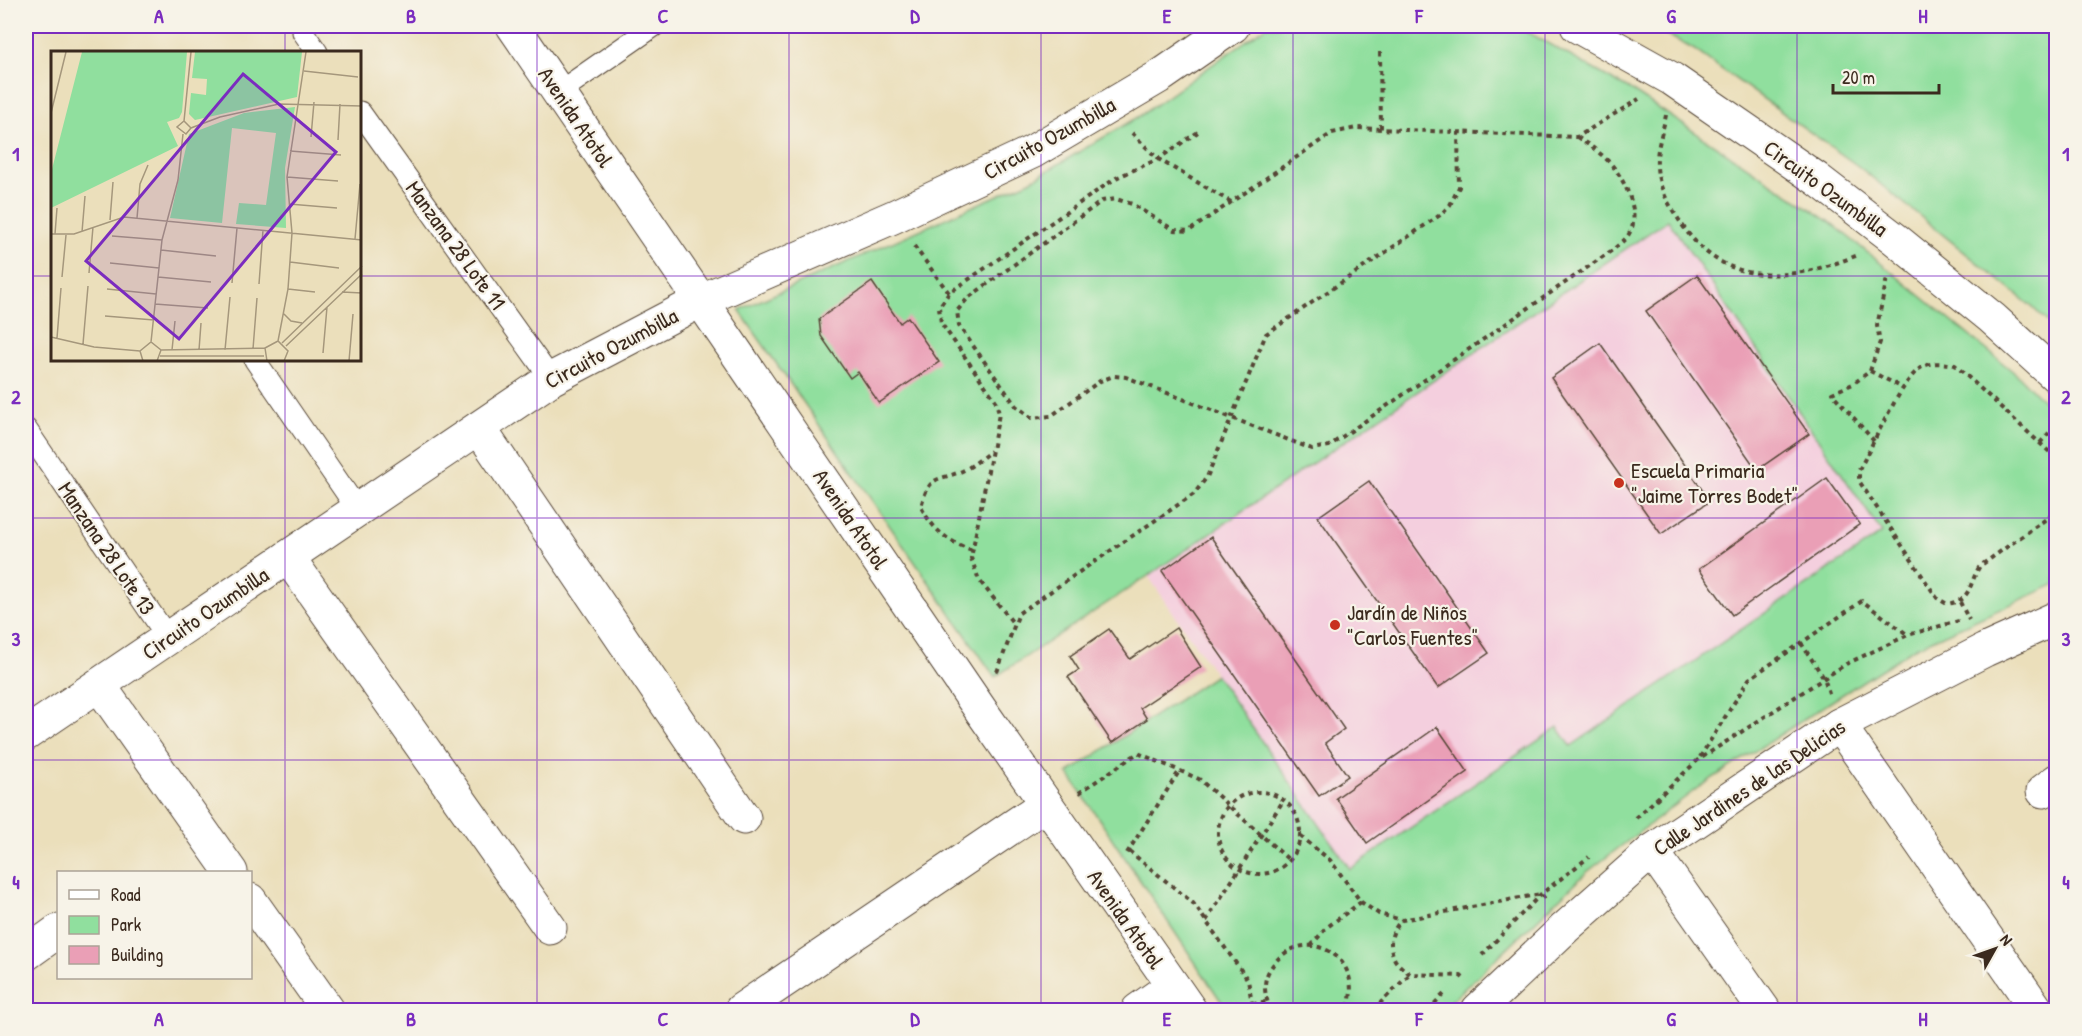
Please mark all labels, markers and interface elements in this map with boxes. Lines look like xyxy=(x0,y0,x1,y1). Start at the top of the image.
text: A xyxy=(154,2,164,29)
text: B xyxy=(406,2,416,29)
text: C xyxy=(658,2,669,29)
text: D xyxy=(910,2,920,29)
text: E xyxy=(1163,2,1172,29)
text: F xyxy=(1414,2,1424,29)
text: G xyxy=(1666,2,1676,29)
text: H xyxy=(1918,2,1928,29)
inset map xyxy=(51,51,362,362)
scale bar xyxy=(1833,57,1940,95)
street label: Avenida Atotol xyxy=(531,61,621,173)
text: 20 m xyxy=(1842,65,1875,90)
street label: Circuito Ozumbilla xyxy=(978,89,1121,187)
street label: Circuito Ozumbilla xyxy=(1758,133,1894,243)
text: 1 xyxy=(12,140,20,167)
text: 1 xyxy=(2062,140,2070,167)
street label: Manzana 28 Lote 11 xyxy=(399,174,513,316)
street label: Circuito Ozumbilla xyxy=(539,300,683,396)
text: 2 xyxy=(11,383,21,410)
text: 2 xyxy=(2061,383,2071,410)
place label: Escuela Primaria "Jaime Torres Bodet" xyxy=(1631,455,1798,510)
street label: Avenida Atotol xyxy=(806,463,896,575)
street label: Manzana 28 Lote 13 xyxy=(51,476,163,621)
marker: Escuela Primaria "Jaime Torres Bodet" xyxy=(1612,476,1626,490)
street label: Circuito Ozumbilla xyxy=(136,559,275,666)
place label: Jardín de Niños "Carlos Fuentes" xyxy=(1347,597,1478,652)
marker: Jardín de Niños "Carlos Fuentes" xyxy=(1328,618,1342,632)
text: 3 xyxy=(12,625,21,652)
text: 3 xyxy=(2062,625,2071,652)
street label: Calle Jardines de las Delicias xyxy=(1647,711,1851,863)
street label: Avenida Atotol xyxy=(1081,863,1171,975)
text: 4 xyxy=(12,868,20,895)
text: 4 xyxy=(2062,868,2070,895)
legend xyxy=(57,871,252,979)
text: Road xyxy=(111,882,141,907)
text: Park xyxy=(111,912,142,937)
north arrow xyxy=(1965,919,2025,979)
text: N xyxy=(1995,929,2018,950)
text: Building xyxy=(111,942,163,967)
text: A xyxy=(154,1005,164,1032)
text: B xyxy=(406,1005,416,1032)
text: C xyxy=(658,1005,669,1032)
text: D xyxy=(910,1005,920,1032)
text: E xyxy=(1163,1005,1172,1032)
text: F xyxy=(1414,1005,1424,1032)
text: G xyxy=(1666,1005,1676,1032)
text: H xyxy=(1918,1005,1928,1032)

